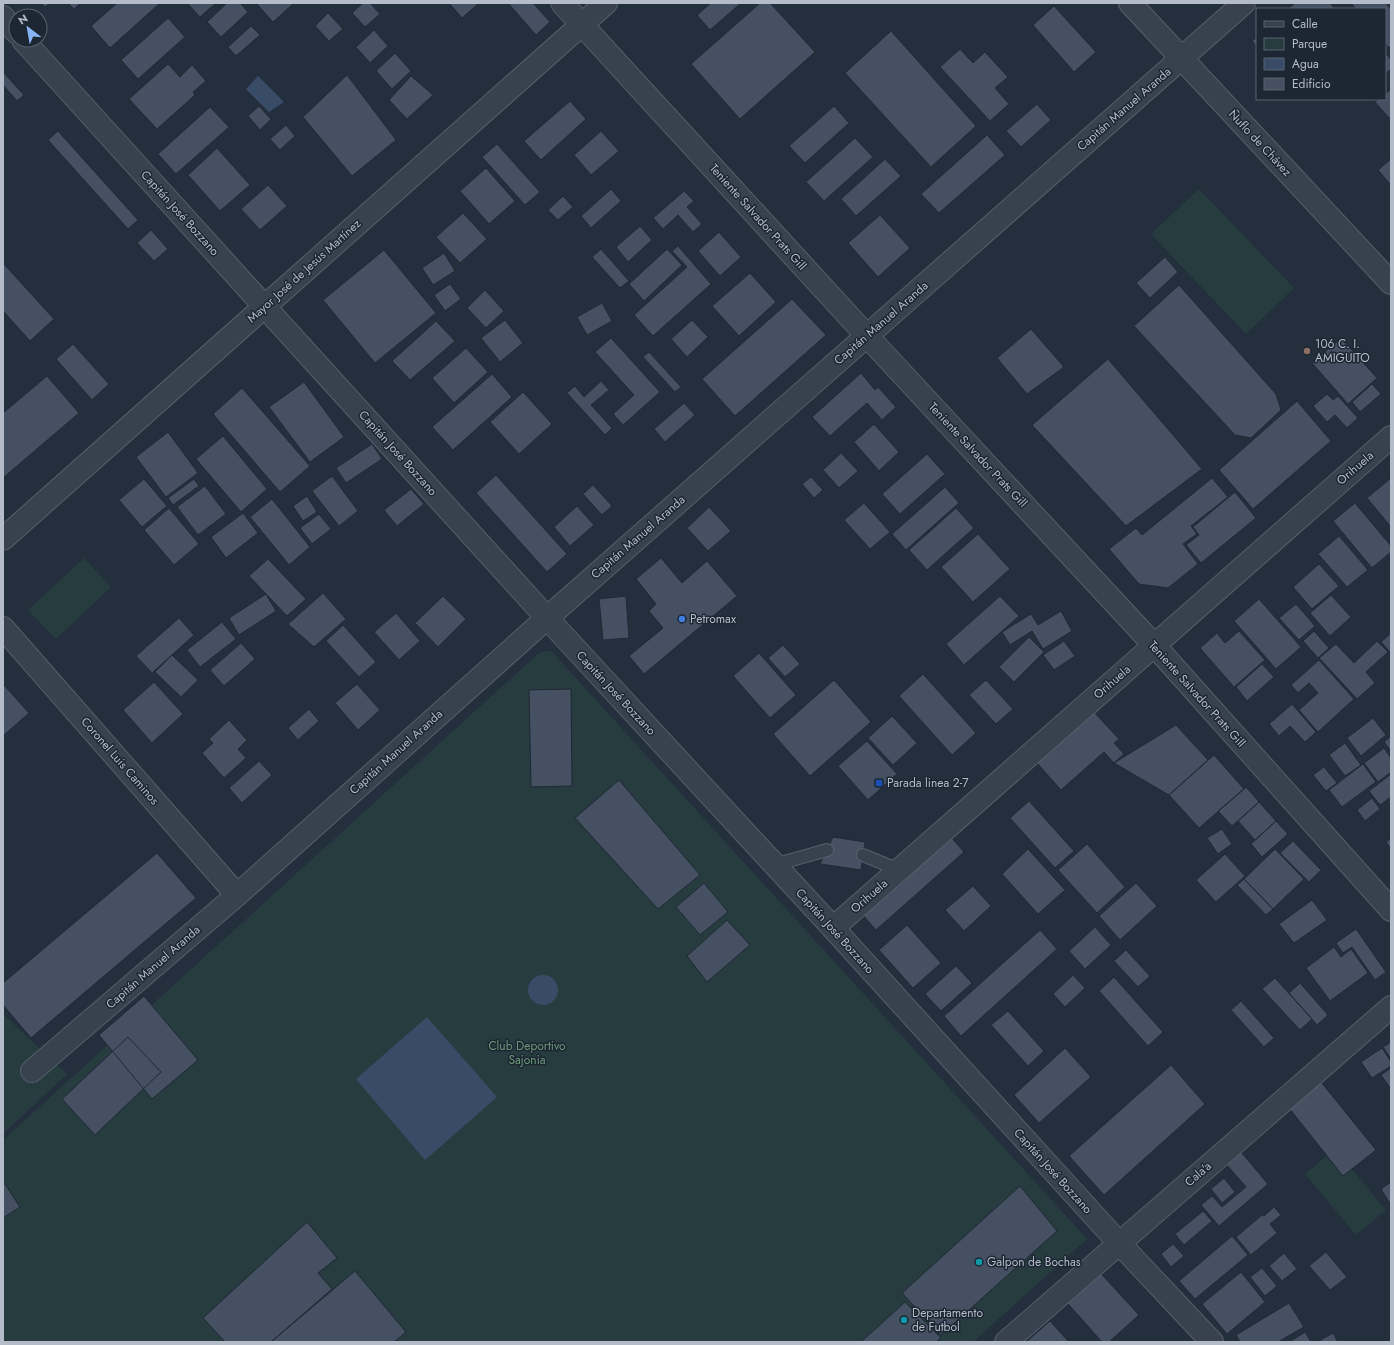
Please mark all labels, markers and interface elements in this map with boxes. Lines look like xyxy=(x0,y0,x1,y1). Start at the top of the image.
north arrow xyxy=(8,8,48,48)
legend xyxy=(1256,8,1386,100)
text: N xyxy=(15,10,31,29)
text: Calle xyxy=(1292,15,1318,33)
text: Parque xyxy=(1292,35,1327,53)
text: Agua xyxy=(1292,55,1319,73)
street label: Capitán Manuel Aranda xyxy=(1073,63,1175,155)
text: Edificio xyxy=(1292,75,1331,93)
street label: Ñuflo de Chávez xyxy=(1224,106,1296,181)
street label: Teniente Salvador Prats Gill xyxy=(705,160,811,274)
street label: Capitán José Bozzano xyxy=(137,166,224,260)
street label: Mayor José de Jesús Martínez xyxy=(243,215,365,327)
street label: Capitán Manuel Aranda xyxy=(830,277,932,369)
place label: 106 C. I. AMIGUITO xyxy=(1315,335,1370,367)
marker: 106 C. I. AMIGUITO xyxy=(1302,346,1312,356)
street label: Teniente Salvador Prats Gill xyxy=(924,398,1032,512)
street label: Capitán José Bozzano xyxy=(355,406,442,500)
street label: Orihuela xyxy=(1332,447,1378,489)
street label: Capitán Manuel Aranda xyxy=(587,491,689,583)
place label: Petromax xyxy=(690,610,737,628)
marker: Petromax xyxy=(677,614,687,624)
street label: Teniente Salvador Prats Gill xyxy=(1144,637,1250,751)
street label: Capitán José Bozzano xyxy=(572,647,660,740)
street label: Orihuela xyxy=(1089,661,1135,703)
street label: Capitán Manuel Aranda xyxy=(345,705,447,799)
street label: Coronel Luis Caminos xyxy=(77,713,163,809)
place label: Parada linea 2-7 xyxy=(887,774,969,792)
marker: Parada linea 2-7 xyxy=(874,778,884,788)
street label: Orihuela xyxy=(846,875,892,917)
street label: Capitán José Bozzano xyxy=(792,884,879,978)
street label: Capitán Manuel Aranda xyxy=(102,921,204,1013)
park label: Club Deportivo Sajonia xyxy=(488,1037,566,1069)
street label: Capitán José Bozzano xyxy=(1010,1124,1097,1218)
street label: Cala'a xyxy=(1181,1157,1215,1191)
place label: Galpon de Bochas xyxy=(987,1253,1081,1271)
marker: Galpon de Bochas xyxy=(974,1257,984,1267)
place label: Departamento de Futbol xyxy=(912,1304,983,1336)
marker: Departamento de Futbol xyxy=(899,1315,909,1325)

